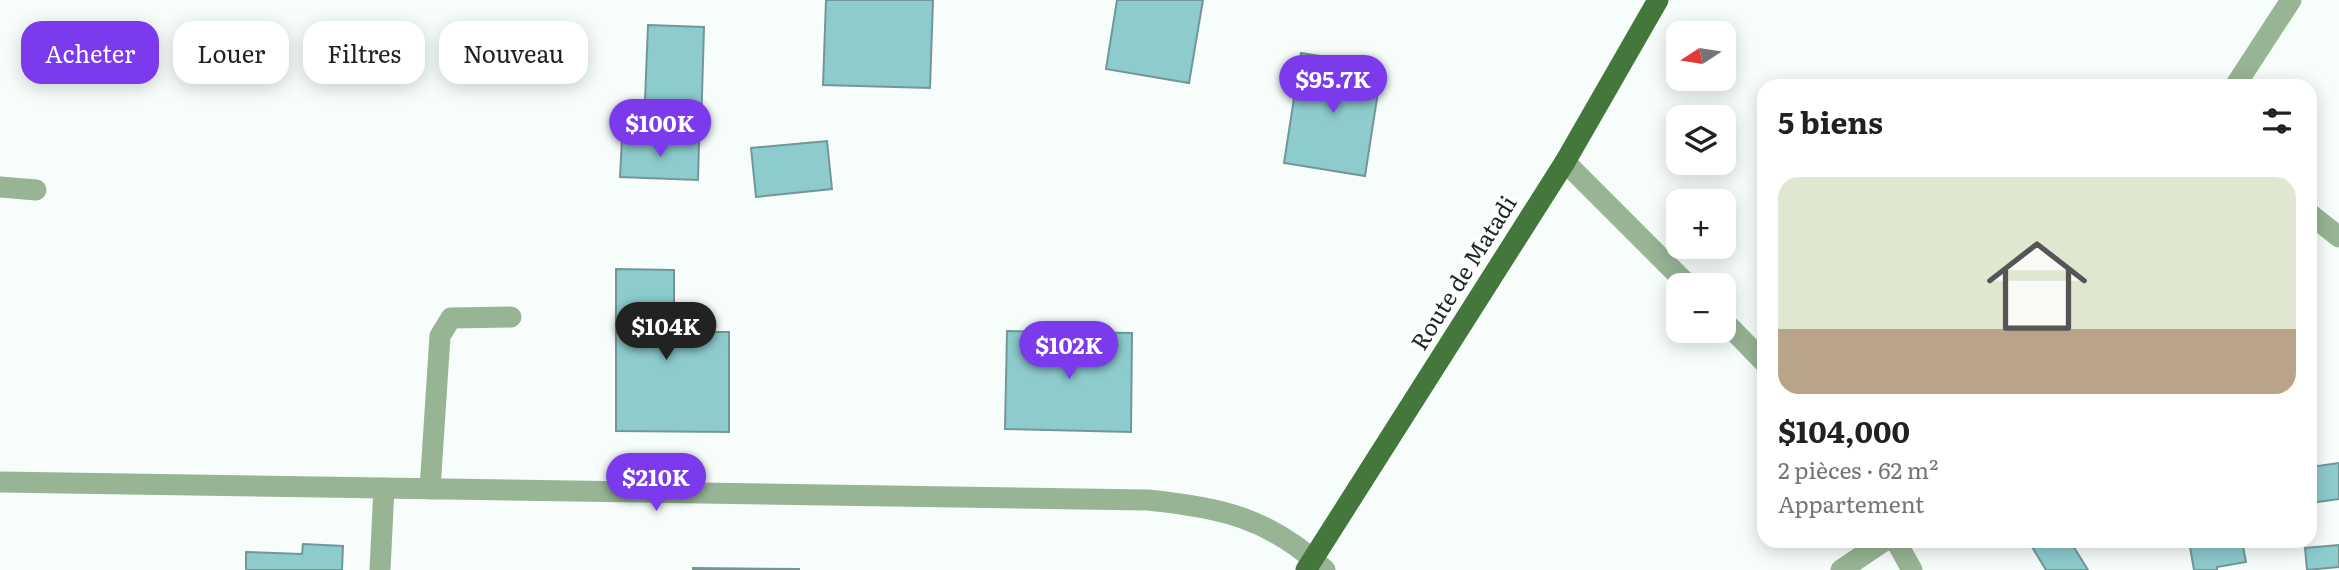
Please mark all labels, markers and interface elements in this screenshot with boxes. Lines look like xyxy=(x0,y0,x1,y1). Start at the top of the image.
chip: Acheter xyxy=(21,21,159,84)
chip: Louer xyxy=(173,21,289,84)
chip: Filtres xyxy=(303,21,425,84)
chip: Nouveau xyxy=(439,21,588,84)
north arrow xyxy=(1666,21,1736,91)
map controls xyxy=(1666,21,1736,343)
pin: $95.7K xyxy=(1276,55,1390,115)
text: $95.7K xyxy=(1295,61,1371,95)
text: 5 biens xyxy=(1778,99,1883,143)
pin: $100K xyxy=(611,100,709,159)
icon: filters xyxy=(2258,102,2296,140)
text: $100K xyxy=(625,105,695,139)
button: layers xyxy=(1666,105,1736,175)
street label: Route de Matadi xyxy=(1401,188,1524,356)
button: + xyxy=(1666,189,1736,259)
icon: home xyxy=(1974,223,2100,349)
button: − xyxy=(1666,273,1736,343)
pin: $104K xyxy=(617,302,715,362)
text: $104K xyxy=(631,308,701,342)
pin: $102K xyxy=(1020,322,1118,381)
text: $102K xyxy=(1035,327,1103,361)
text: $104,000 xyxy=(1778,408,1910,452)
text: 2 pièces · 62 m² xyxy=(1778,452,1938,486)
pin: $210K xyxy=(607,454,705,513)
text: $210K xyxy=(622,459,690,493)
text: Appartement xyxy=(1778,486,1924,520)

